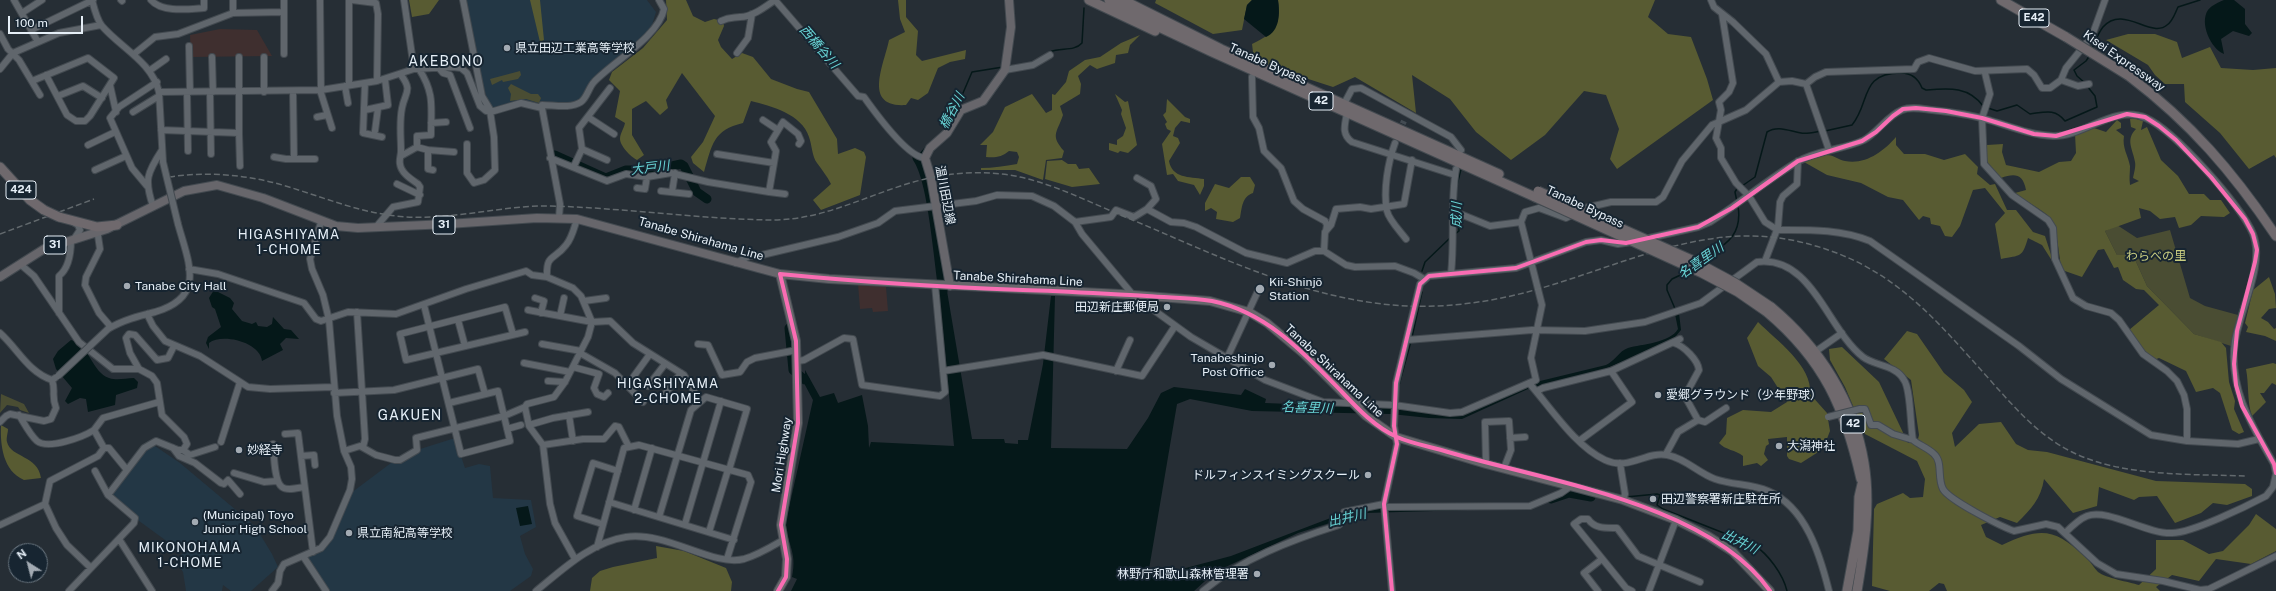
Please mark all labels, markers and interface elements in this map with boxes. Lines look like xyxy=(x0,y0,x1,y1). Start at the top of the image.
scale bar xyxy=(10,8,85,34)
road number: E42 xyxy=(2019,9,2049,27)
text: 100 m xyxy=(15,16,48,30)
water label: 西橋谷川 xyxy=(796,22,842,72)
street label: Kisei Expressway xyxy=(2080,27,2168,95)
street label: Tanabe Bypass xyxy=(1227,40,1309,88)
place label: 県立田辺工業高等学校 xyxy=(515,41,635,55)
marker: 県立田辺工業高等学校 xyxy=(502,43,512,53)
district label: AKEBONO xyxy=(408,54,484,70)
water label: 橋谷川 xyxy=(936,90,968,132)
road number: 42 xyxy=(1309,92,1333,110)
water label: 大戸川 xyxy=(630,158,670,178)
street label: 温川田辺線 xyxy=(932,164,958,226)
road number: 424 xyxy=(6,181,36,199)
street label: Tanabe Bypass xyxy=(1544,183,1626,231)
water label: 成川 xyxy=(1449,202,1465,228)
street label: Tanabe Shirahama Line xyxy=(637,214,765,264)
road number: 31 xyxy=(433,216,455,234)
district label: HIGASHIYAMA 1-CHOME xyxy=(238,227,340,258)
road number: 31 xyxy=(44,236,66,254)
water label: 名喜里川 xyxy=(1675,240,1727,282)
park label: わらべの里 xyxy=(2126,249,2186,263)
street label: Tanabe Shirahama Line xyxy=(953,268,1083,290)
place label: Kii-Shinjō Station xyxy=(1269,275,1322,303)
place label: Tanabe City Hall xyxy=(135,279,227,293)
marker: Tanabe City Hall xyxy=(122,281,132,291)
marker: Kii-Shinjō Station xyxy=(1254,283,1266,295)
place label: 田辺新庄郵便局 xyxy=(1075,300,1159,314)
marker: 田辺新庄郵便局 xyxy=(1162,302,1172,312)
street label: Tanabe Shirahama Line xyxy=(1282,321,1386,421)
place label: Tanabeshinjo Post Office xyxy=(1191,351,1264,379)
marker: Tanabeshinjo Post Office xyxy=(1267,360,1277,370)
district label: HIGASHIYAMA 2-CHOME xyxy=(617,376,719,407)
place label: 愛郷グラウンド（少年野球） xyxy=(1666,388,1822,402)
marker: 愛郷グラウンド（少年野球） xyxy=(1653,390,1663,400)
water label: 名喜里川 xyxy=(1281,399,1333,417)
district label: GAKUEN xyxy=(378,408,442,424)
road number: 42 xyxy=(1841,415,1865,433)
street label: Mori Highway xyxy=(769,416,795,494)
place label: 大潟神社 xyxy=(1787,439,1835,453)
marker: 大潟神社 xyxy=(1774,441,1784,451)
place label: 妙経寺 xyxy=(247,443,283,457)
marker: 妙経寺 xyxy=(234,445,244,455)
place label: ドルフィンスイミングスクール xyxy=(1192,468,1360,482)
marker: ドルフィンスイミングスクール xyxy=(1363,470,1373,480)
place label: 田辺警察署新庄駐在所 xyxy=(1661,492,1781,506)
marker: 田辺警察署新庄駐在所 xyxy=(1648,494,1658,504)
water label: 出井川 xyxy=(1326,506,1368,530)
place label: (Municipal) Toyo Junior High School xyxy=(203,508,307,536)
marker: (Municipal) Toyo Junior High School xyxy=(190,517,200,527)
place label: 県立南紀高等学校 xyxy=(357,526,453,540)
water label: 出井川 xyxy=(1719,526,1761,558)
marker: 県立南紀高等学校 xyxy=(344,528,354,538)
district label: MIKONOHAMA 1-CHOME xyxy=(139,540,241,571)
north arrow xyxy=(8,543,48,583)
text: N xyxy=(15,547,29,561)
place label: 林野庁和歌山森林管理署 xyxy=(1117,567,1249,581)
marker: 林野庁和歌山森林管理署 xyxy=(1252,569,1262,579)

